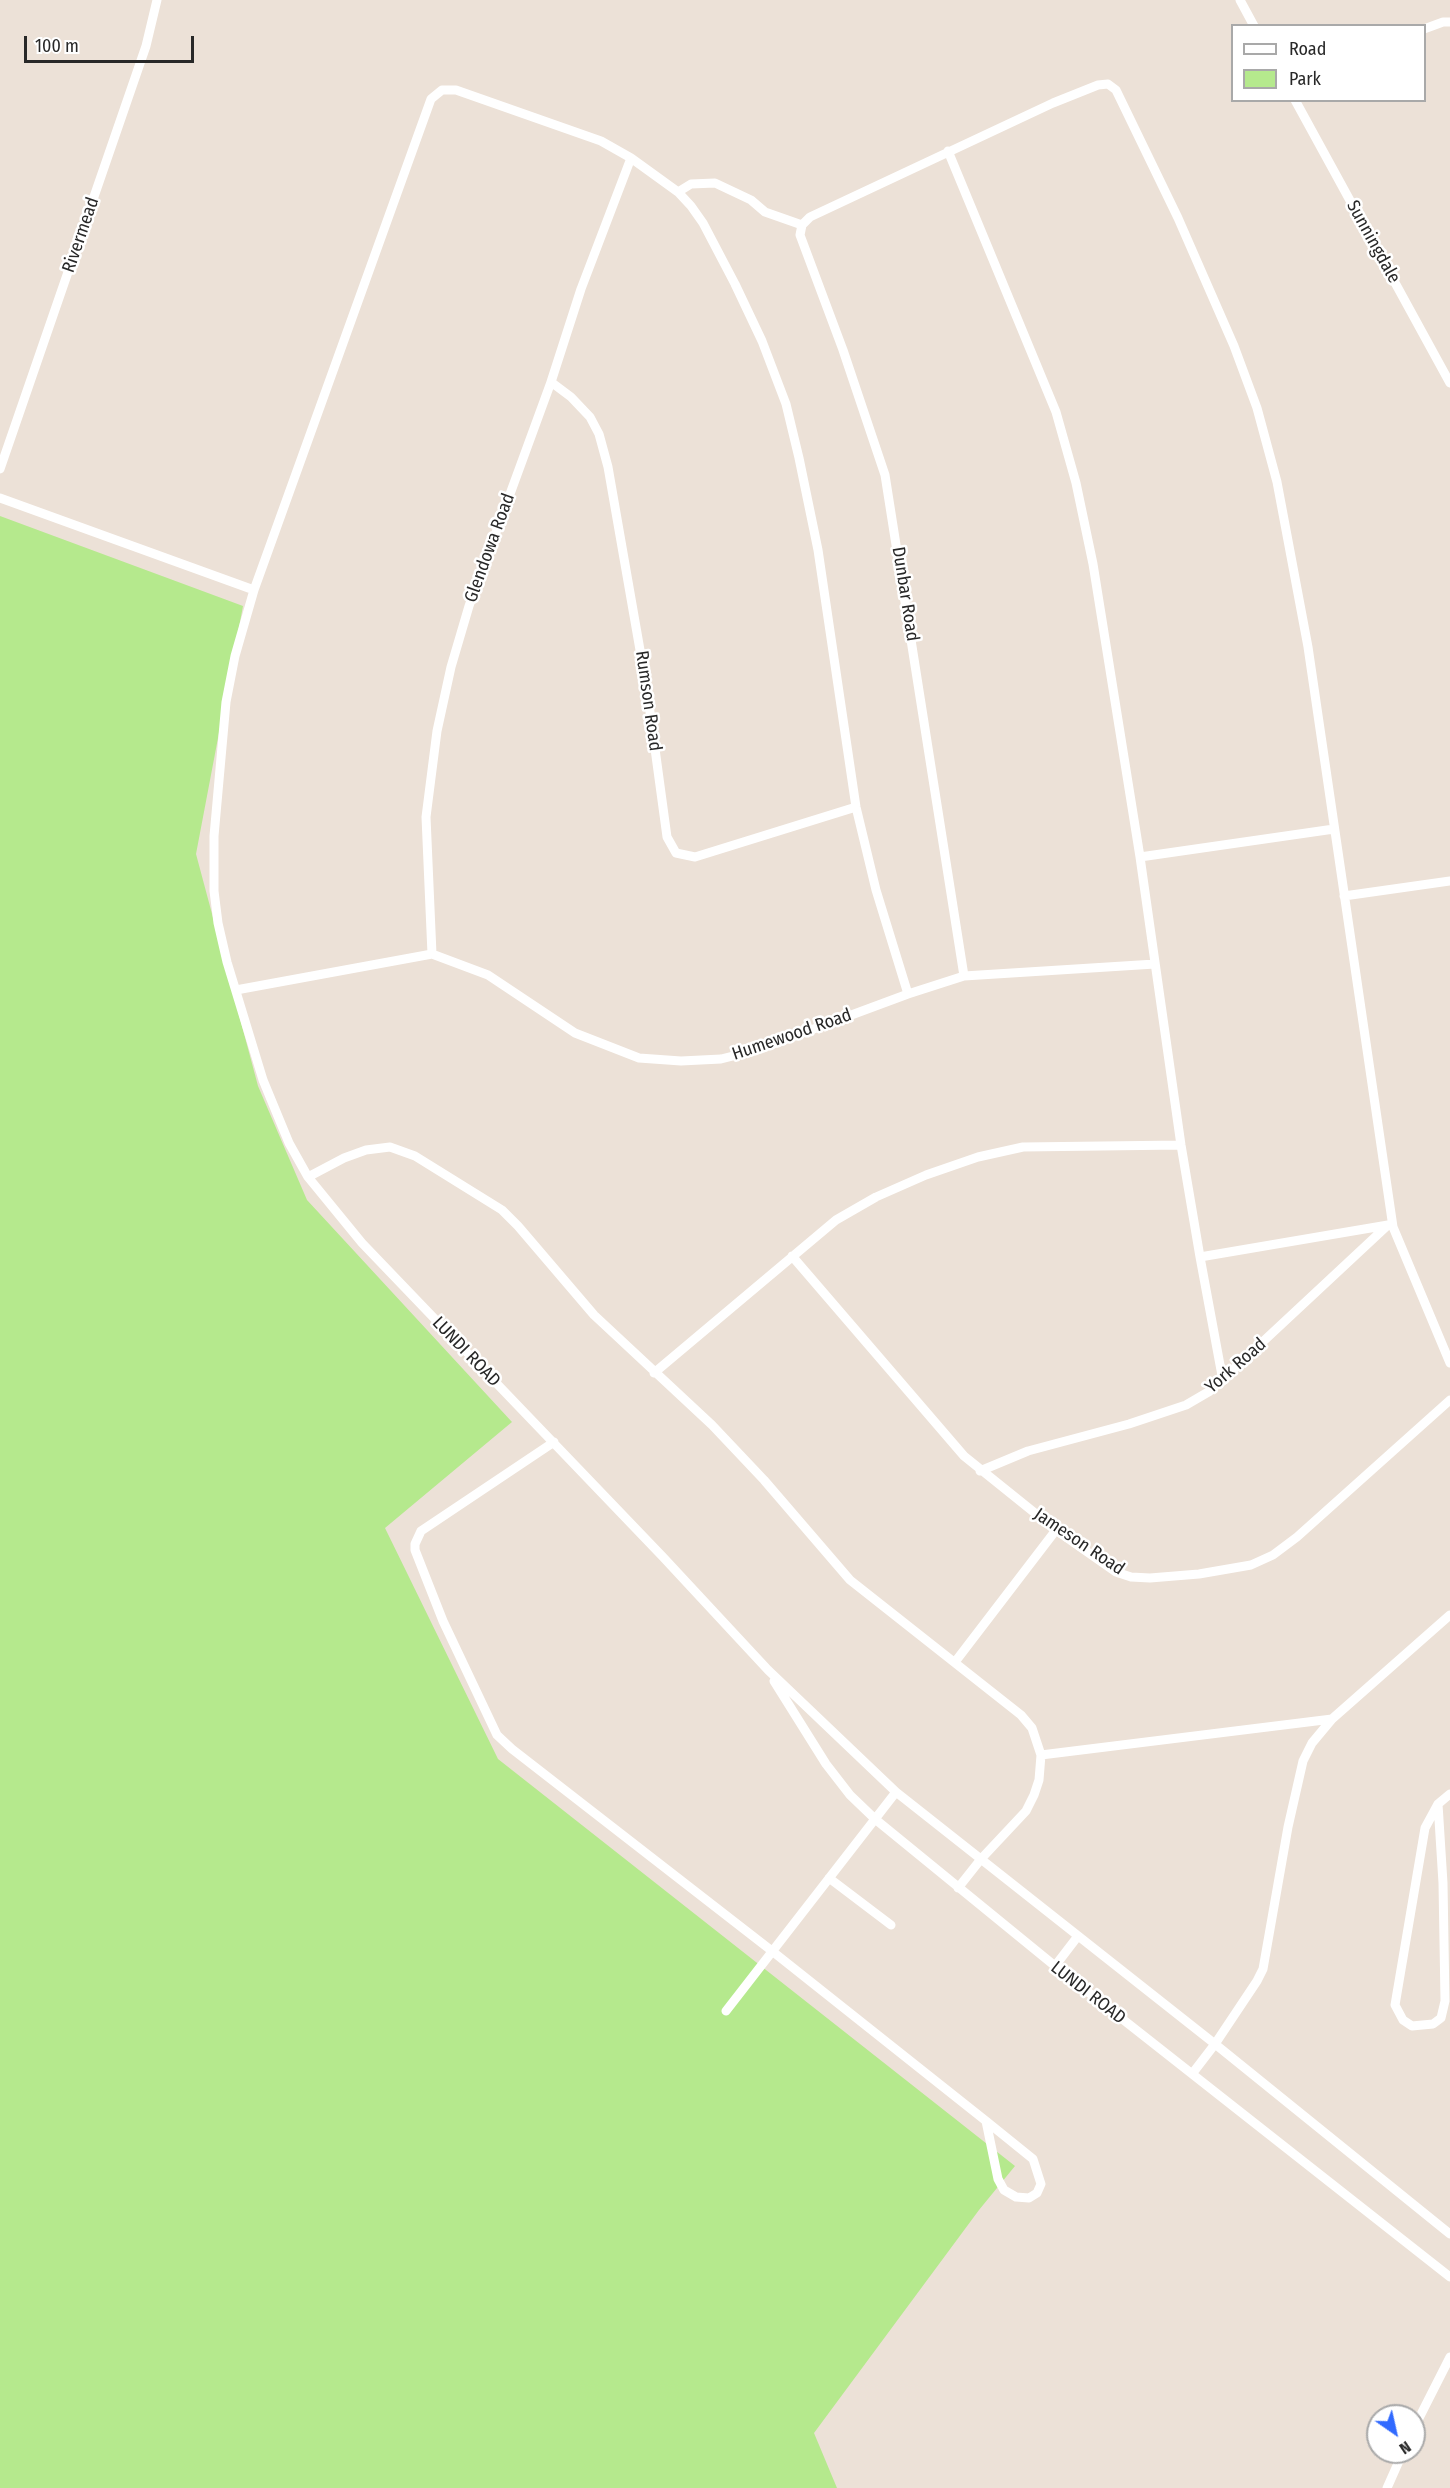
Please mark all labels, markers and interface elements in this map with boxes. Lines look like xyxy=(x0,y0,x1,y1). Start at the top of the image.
scale bar xyxy=(27,24,196,62)
legend xyxy=(1231,24,1426,102)
text: 100 m xyxy=(35,35,79,57)
text: Road xyxy=(1289,38,1326,60)
text: Park xyxy=(1289,68,1321,90)
street label: Rivermead xyxy=(58,194,104,276)
street label: Sunningdale xyxy=(1341,197,1405,287)
street label: Glendowa Road xyxy=(460,491,520,605)
street label: Dunbar Road xyxy=(887,545,923,643)
street label: Rumson Road xyxy=(630,649,666,753)
street label: Humewood Road xyxy=(729,1004,855,1066)
street label: LUNDI ROAD xyxy=(427,1312,505,1392)
street label: York Road xyxy=(1201,1334,1271,1398)
street label: Jameson Road xyxy=(1030,1504,1128,1580)
street label: LUNDI ROAD xyxy=(1046,1957,1130,2029)
north arrow xyxy=(1366,2404,1426,2464)
text: N xyxy=(1396,2437,1415,2458)

